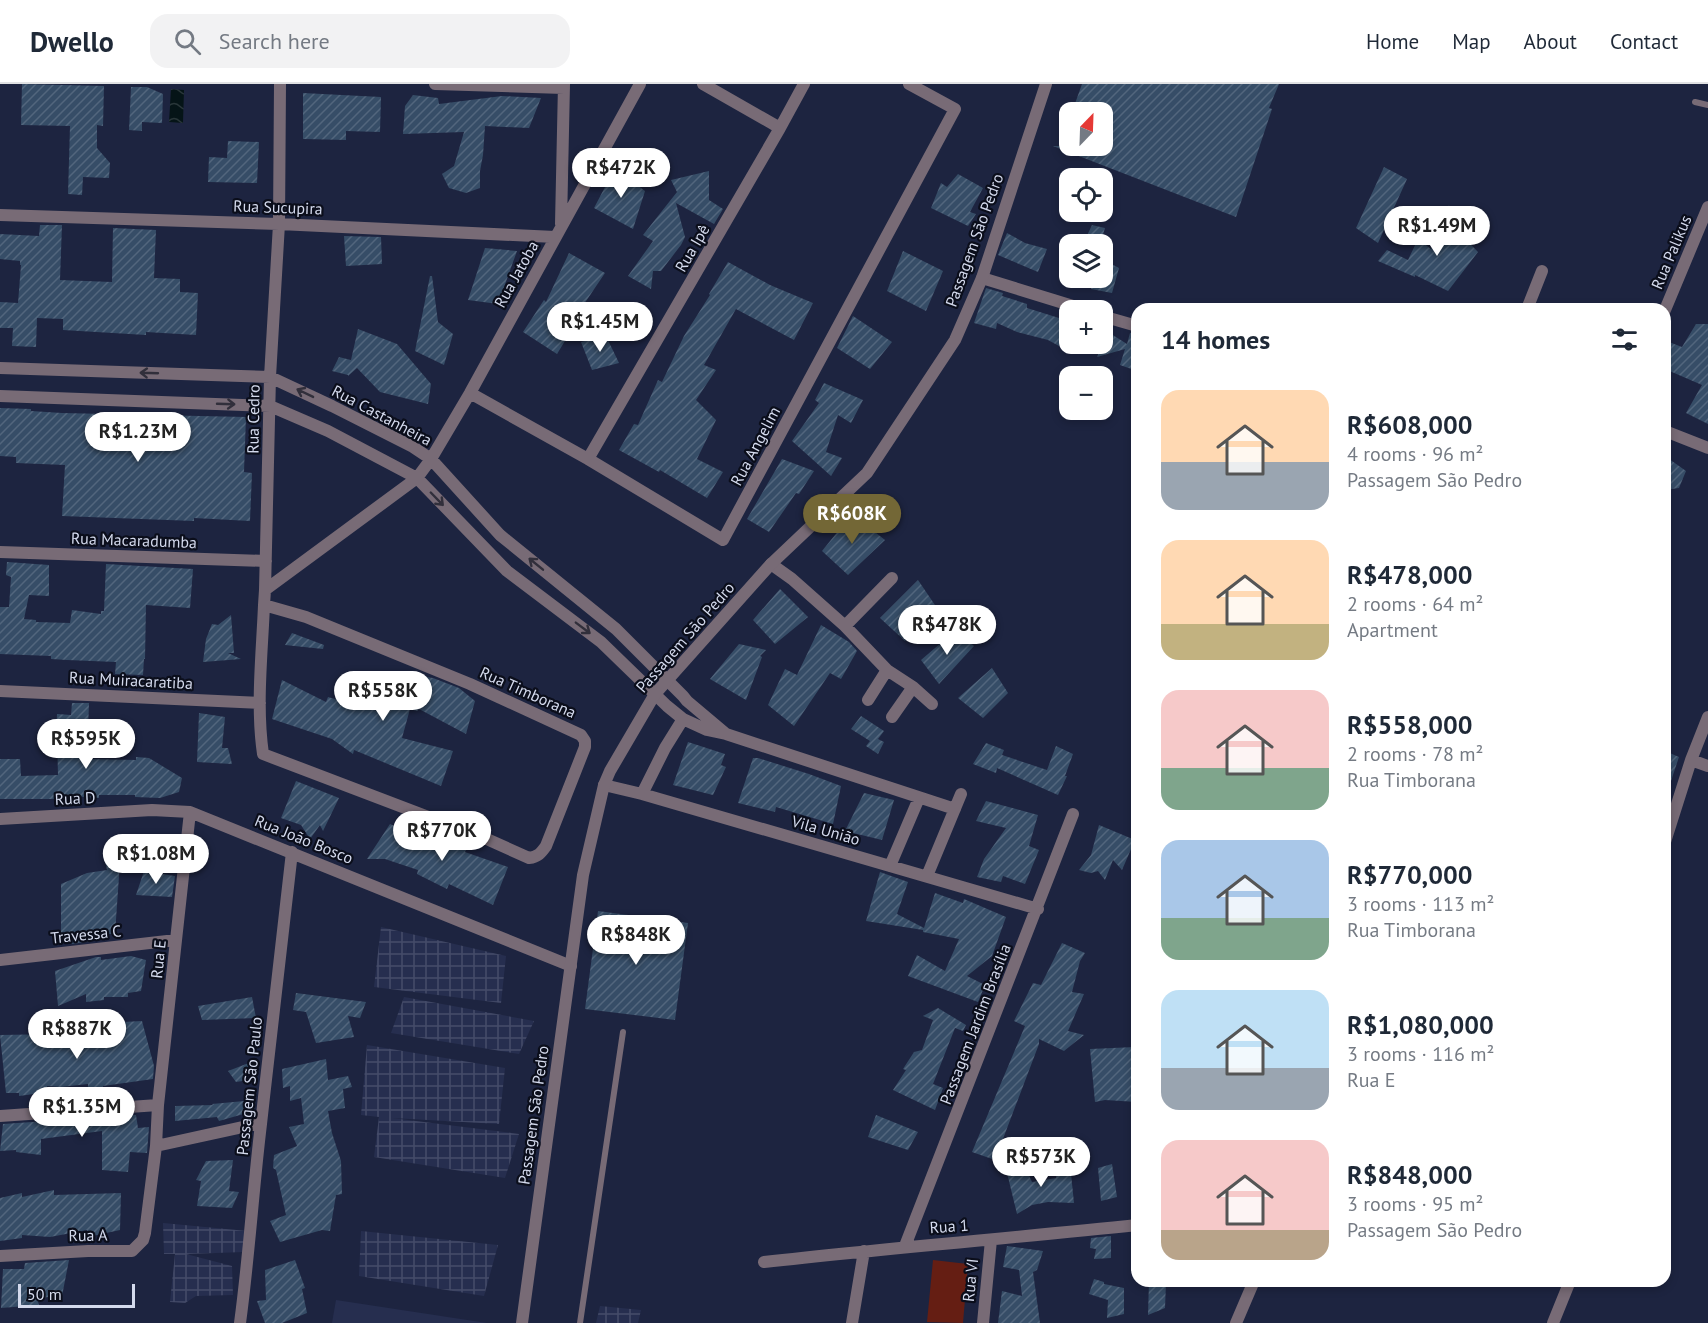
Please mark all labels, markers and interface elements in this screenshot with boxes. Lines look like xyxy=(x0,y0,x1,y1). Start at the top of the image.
search box xyxy=(150,14,570,68)
text: Dwello xyxy=(30,23,114,60)
icon: search xyxy=(171,25,204,58)
text: Search here xyxy=(219,27,330,55)
text: Home xyxy=(1366,28,1419,55)
text: Map xyxy=(1452,28,1491,55)
text: About xyxy=(1524,28,1577,55)
text: Contact xyxy=(1610,28,1678,55)
north arrow xyxy=(1059,102,1113,156)
map controls xyxy=(1059,102,1113,420)
pin: R$472K xyxy=(572,148,670,199)
text: R$472K xyxy=(586,154,656,180)
button: locate xyxy=(1059,168,1113,222)
street label: Passagem São Pedro xyxy=(941,171,1007,309)
street label: Rua Sucupira xyxy=(233,195,323,219)
pin: R$1.49M xyxy=(1382,206,1492,257)
text: R$1.49M xyxy=(1398,212,1476,238)
street label: Rua Palikus xyxy=(1646,212,1696,292)
street label: Rua Ipê xyxy=(670,221,714,275)
button: layers xyxy=(1059,234,1113,288)
street label: Rua Jatoba xyxy=(490,237,542,311)
button: + xyxy=(1059,300,1113,354)
pin: R$1.45M xyxy=(545,302,655,353)
text: R$1.45M xyxy=(561,308,639,334)
text: 14 homes xyxy=(1161,323,1270,356)
icon: filters xyxy=(1608,323,1641,356)
button: − xyxy=(1059,366,1113,420)
one-way arrow xyxy=(140,367,160,379)
street label: Rua Castanheira xyxy=(329,380,435,450)
street label: Rua Cedro xyxy=(242,384,264,454)
one-way arrow xyxy=(296,386,314,398)
one-way arrow xyxy=(216,399,236,410)
street label: Rua Angelim xyxy=(726,403,784,489)
text: R$608,000 xyxy=(1347,408,1472,441)
pin: R$1.23M xyxy=(83,412,193,463)
icon: home xyxy=(1209,414,1281,486)
text: R$1.23M xyxy=(99,418,177,444)
text: 4 rooms · 96 m² xyxy=(1347,441,1483,467)
text: Passagem São Pedro xyxy=(1347,467,1522,493)
one-way arrow xyxy=(430,492,445,507)
pin: R$608K xyxy=(803,494,901,545)
text: R$608K xyxy=(817,500,887,526)
street label: Rua Macaradumba xyxy=(71,528,197,552)
one-way arrow xyxy=(528,557,544,570)
text: R$478,000 xyxy=(1347,558,1472,591)
icon: home xyxy=(1209,564,1281,636)
street label: Passagem São Pedro xyxy=(631,578,739,696)
text: 2 rooms · 64 m² xyxy=(1347,591,1483,617)
pin: R$478K xyxy=(898,605,996,656)
text: R$478K xyxy=(912,611,982,637)
text: Apartment xyxy=(1347,617,1438,643)
one-way arrow xyxy=(575,622,591,635)
street label: Rua Timborana xyxy=(477,662,579,722)
street label: Rua Muiracaratiba xyxy=(69,667,193,693)
pin: R$558K xyxy=(334,671,432,722)
text: R$558K xyxy=(348,677,418,703)
text: R$558,000 xyxy=(1347,708,1472,741)
icon: home xyxy=(1209,714,1281,786)
pin: R$595K xyxy=(37,719,135,770)
text: R$595K xyxy=(51,725,121,751)
text: 2 rooms · 78 m² xyxy=(1347,741,1483,767)
text: Rua Timborana xyxy=(1347,767,1476,793)
street label: Rua D xyxy=(54,787,96,809)
street label: Rua João Bosco xyxy=(252,810,356,868)
street label: Vila União xyxy=(789,810,863,849)
pin: R$770K xyxy=(393,811,491,862)
text: R$770K xyxy=(407,817,477,843)
pin: R$1.08M xyxy=(101,834,211,885)
text: R$1.08M xyxy=(117,840,195,866)
text: R$770,000 xyxy=(1347,858,1472,891)
icon: home xyxy=(1209,864,1281,936)
text: 3 rooms · 113 m² xyxy=(1347,891,1494,917)
pin: R$848K xyxy=(587,915,685,966)
text: Rua Timborana xyxy=(1347,917,1476,943)
street label: Travessa C xyxy=(50,920,122,948)
text: R$848K xyxy=(601,921,671,947)
street label: Rua E xyxy=(146,939,170,979)
street label: Passagem Jardim Brasília xyxy=(935,941,1015,1107)
text: R$1,080,000 xyxy=(1347,1008,1494,1041)
pin: R$887K xyxy=(28,1009,126,1060)
icon: home xyxy=(1209,1014,1281,1086)
text: R$887K xyxy=(42,1015,112,1041)
street label: Passagem São Paulo xyxy=(232,1016,266,1156)
text: 3 rooms · 116 m² xyxy=(1347,1041,1494,1067)
street label: Passagem São Pedro xyxy=(513,1044,553,1186)
text: Rua E xyxy=(1347,1067,1395,1093)
pin: R$1.35M xyxy=(27,1087,137,1138)
text: R$1.35M xyxy=(43,1093,121,1119)
pin: R$573K xyxy=(992,1137,1090,1188)
text: R$573K xyxy=(1006,1143,1076,1169)
text: R$848,000 xyxy=(1347,1158,1472,1191)
icon: home xyxy=(1209,1164,1281,1236)
text: 3 rooms · 95 m² xyxy=(1347,1191,1483,1217)
street label: Rua 1 xyxy=(929,1215,969,1237)
text: Passagem São Pedro xyxy=(1347,1217,1522,1243)
street label: Rua A xyxy=(68,1225,108,1245)
street label: Rua VI xyxy=(958,1257,982,1303)
scale bar xyxy=(18,1281,135,1308)
text: 50 m xyxy=(27,1284,62,1304)

